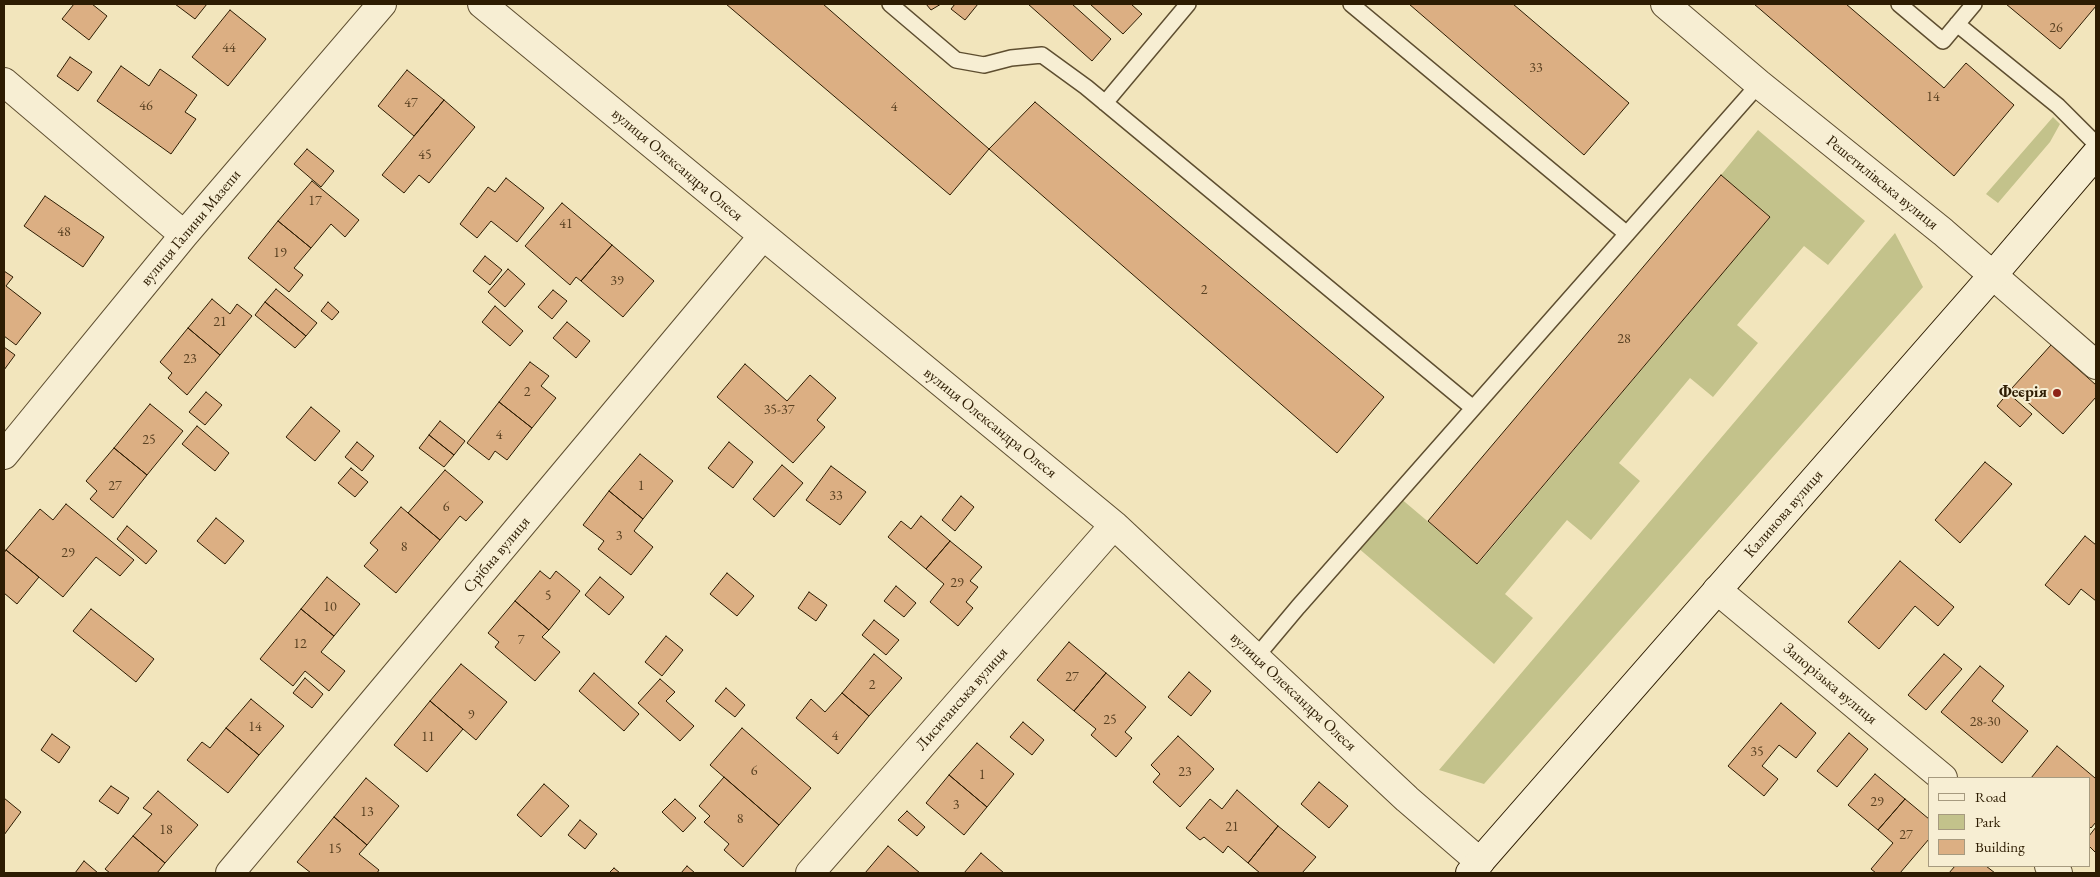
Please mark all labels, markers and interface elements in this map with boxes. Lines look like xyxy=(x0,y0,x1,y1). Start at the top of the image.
house number: 26 xyxy=(2049,20,2063,36)
house number: 44 xyxy=(222,40,236,56)
house number: 33 xyxy=(1529,60,1543,76)
house number: 14 xyxy=(1926,89,1940,105)
house number: 47 xyxy=(404,95,418,111)
house number: 46 xyxy=(139,98,153,114)
house number: 4 xyxy=(891,99,897,115)
street label: вулиця Олександра Олеся xyxy=(607,104,747,226)
street label: Решетилівська вулиця xyxy=(1822,132,1942,234)
house number: 45 xyxy=(418,147,432,163)
street label: вулиця Галини Мазепи xyxy=(137,166,245,290)
house number: 17 xyxy=(308,193,322,209)
house number: 41 xyxy=(559,216,573,232)
house number: 48 xyxy=(57,224,71,240)
house number: 19 xyxy=(273,245,287,261)
house number: 39 xyxy=(610,273,624,289)
house number: 2 xyxy=(1201,282,1207,298)
house number: 21 xyxy=(213,314,227,330)
house number: 28 xyxy=(1617,331,1631,347)
house number: 23 xyxy=(183,351,197,367)
street label: вулиця Олександра Олеся xyxy=(920,363,1060,483)
place label: Феєрія xyxy=(1999,383,2047,403)
house number: 2 xyxy=(524,384,530,400)
marker: Феєрія xyxy=(2051,387,2063,399)
house number: 35-37 xyxy=(764,402,794,418)
house number: 4 xyxy=(496,427,502,443)
house number: 25 xyxy=(142,432,156,448)
street label: Калинова вулиця xyxy=(1741,466,1827,562)
house number: 27 xyxy=(108,478,122,494)
house number: 1 xyxy=(638,478,644,494)
house number: 33 xyxy=(829,488,843,504)
house number: 6 xyxy=(443,499,449,515)
street label: Срібна вулиця xyxy=(460,513,534,597)
house number: 3 xyxy=(616,528,622,544)
house number: 8 xyxy=(401,539,407,555)
house number: 29 xyxy=(61,545,75,561)
house number: 29 xyxy=(950,575,964,591)
house number: 5 xyxy=(545,588,551,604)
house number: 10 xyxy=(323,599,337,615)
street label: вулиця Олександра Олеся xyxy=(1226,628,1360,756)
house number: 7 xyxy=(518,632,524,648)
house number: 12 xyxy=(293,636,307,652)
street label: Запорізька вулиця xyxy=(1779,639,1881,729)
street label: Лисичанська вулиця xyxy=(912,643,1012,755)
house number: 27 xyxy=(1065,669,1079,685)
house number: 2 xyxy=(869,677,875,693)
house number: 9 xyxy=(468,707,474,723)
house number: 25 xyxy=(1103,712,1117,728)
house number: 28-30 xyxy=(1970,714,2000,730)
house number: 14 xyxy=(248,719,262,735)
house number: 4 xyxy=(832,728,838,744)
house number: 11 xyxy=(421,729,435,745)
house number: 35 xyxy=(1750,744,1764,760)
house number: 6 xyxy=(751,763,757,779)
house number: 23 xyxy=(1178,764,1192,780)
house number: 1 xyxy=(979,767,985,783)
legend xyxy=(1928,777,2090,867)
text: Road xyxy=(1975,787,2006,806)
house number: 29 xyxy=(1870,794,1884,810)
house number: 3 xyxy=(953,797,959,813)
house number: 13 xyxy=(360,804,374,820)
house number: 8 xyxy=(737,811,743,827)
text: Park xyxy=(1975,812,2001,831)
house number: 21 xyxy=(1225,819,1239,835)
house number: 18 xyxy=(159,822,173,838)
house number: 27 xyxy=(1899,827,1913,843)
text: Building xyxy=(1975,837,2025,856)
house number: 15 xyxy=(328,841,342,857)

